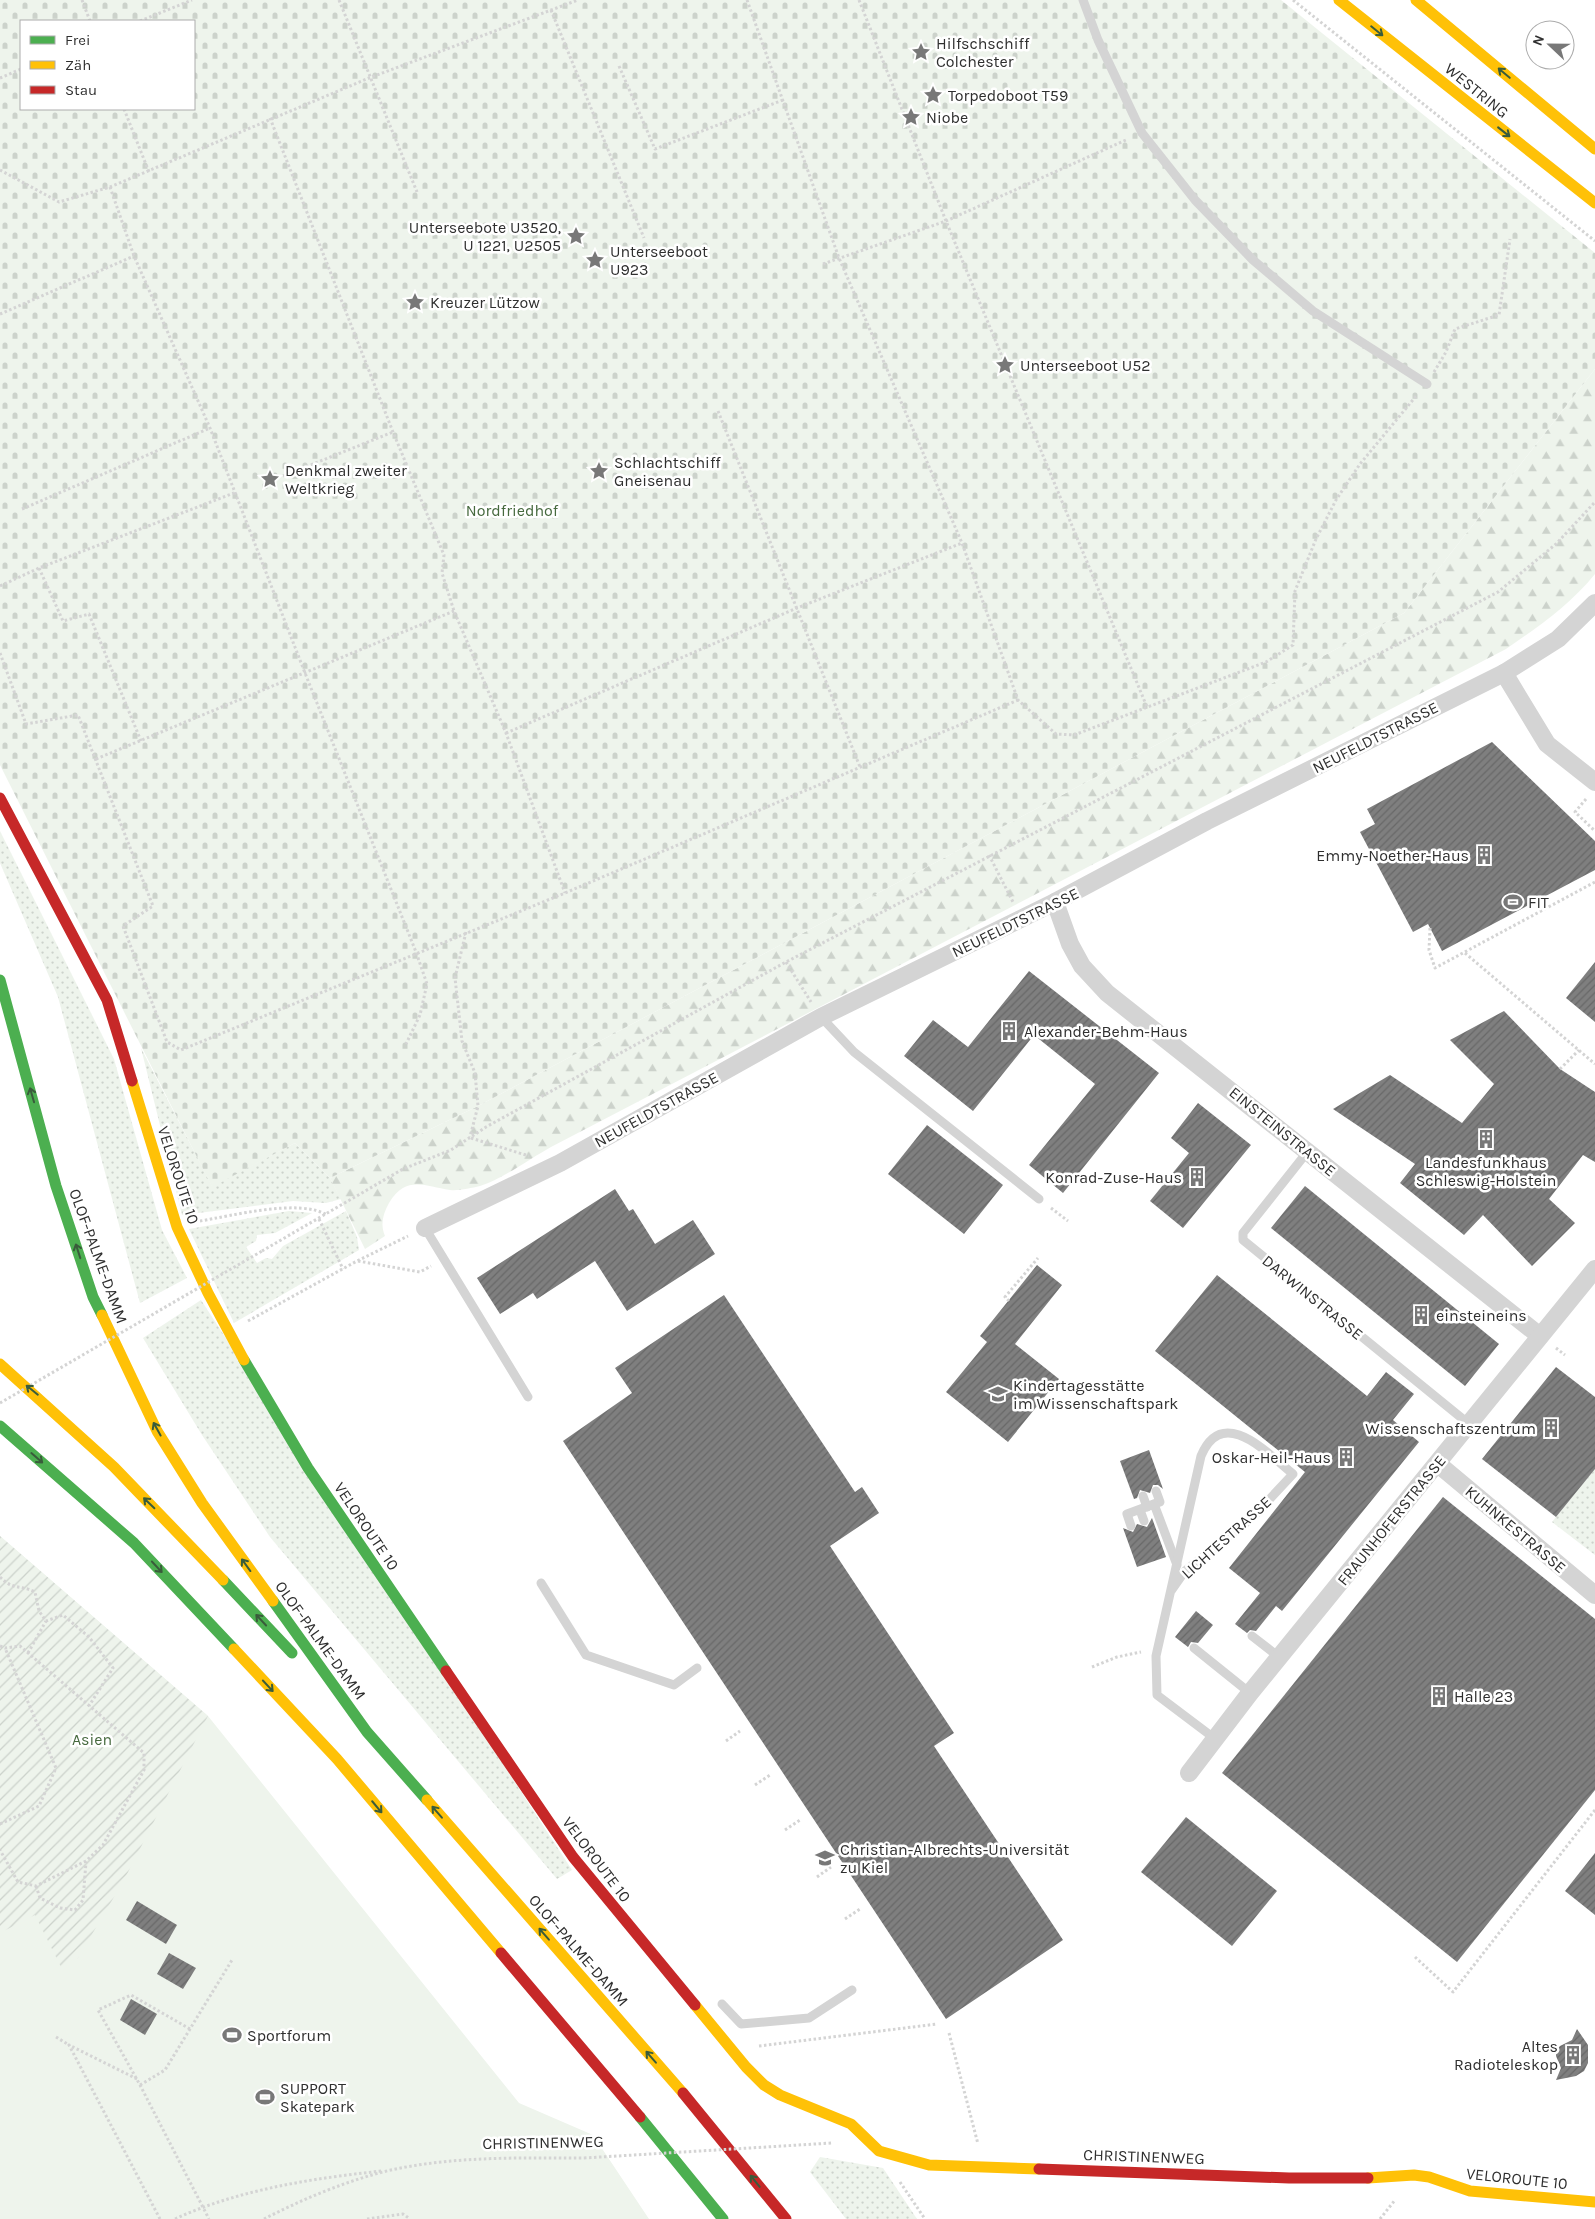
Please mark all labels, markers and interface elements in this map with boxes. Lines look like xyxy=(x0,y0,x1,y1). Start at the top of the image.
legend xyxy=(20,20,195,110)
north arrow xyxy=(1525,20,1575,70)
one-way arrow xyxy=(1370,25,1383,36)
text: Frei xyxy=(65,31,90,49)
text: N xyxy=(1529,32,1548,48)
place label: Hilfschschiff Colchester xyxy=(936,34,1030,71)
place icon: Hilfschschiff Colchester xyxy=(910,41,932,63)
text: Zäh xyxy=(65,56,91,74)
street label: WESTRING xyxy=(1441,59,1512,122)
one-way arrow xyxy=(1497,67,1510,78)
text: Stau xyxy=(65,81,97,99)
place icon: Torpedoboot T59 xyxy=(922,84,944,106)
place label: Torpedoboot T59 xyxy=(948,86,1068,105)
place icon: Niobe xyxy=(900,106,922,128)
place label: Niobe xyxy=(926,108,968,127)
one-way arrow xyxy=(1497,127,1510,138)
place label: Unterseebote U3520, U 1221, U2505 xyxy=(409,218,561,255)
place icon: Unterseebote U3520, U 1221, U2505 xyxy=(565,225,587,247)
place label: Unterseeboot U923 xyxy=(610,242,708,279)
place icon: Unterseeboot U923 xyxy=(584,249,606,271)
place icon: Kreuzer Lützow xyxy=(404,291,426,313)
place label: Kreuzer Lützow xyxy=(430,293,540,312)
place icon: Unterseeboot U52 xyxy=(994,354,1016,376)
place label: Unterseeboot U52 xyxy=(1020,356,1151,375)
place label: Schlachtschiff Gneisenau xyxy=(614,453,721,490)
place icon: Schlachtschiff Gneisenau xyxy=(588,460,610,482)
place label: Denkmal zweiter Weltkrieg xyxy=(285,461,407,498)
place icon: Denkmal zweiter Weltkrieg xyxy=(259,468,281,490)
park label: Nordfriedhof xyxy=(466,501,559,520)
street label: NEUFELDTSTRASSE xyxy=(1309,697,1441,777)
building icon: Emmy-Noether-Haus xyxy=(1473,844,1495,866)
place label: Emmy-Noether-Haus xyxy=(1316,846,1469,865)
street label: NEUFELDTSTRASSE xyxy=(949,883,1082,961)
sports icon: FIT xyxy=(1502,891,1524,913)
place label: FIT xyxy=(1528,893,1549,912)
building icon: Alexander-Behm-Haus xyxy=(998,1020,1020,1042)
place label: Alexander-Behm-Haus xyxy=(1024,1022,1188,1041)
street label: NEUFELDTSTRASSE xyxy=(591,1067,722,1151)
street label: EINSTEINSTRASSE xyxy=(1226,1083,1340,1180)
one-way arrow xyxy=(27,1087,36,1103)
street label: VELOROUTE 10 xyxy=(154,1124,203,1227)
building icon: Landesfunkhaus Schleswig-Holstein xyxy=(1475,1128,1497,1150)
place label: Landesfunkhaus Schleswig-Holstein xyxy=(1416,1153,1556,1190)
building icon: Konrad-Zuse-Haus xyxy=(1186,1166,1208,1188)
place label: Konrad-Zuse-Haus xyxy=(1045,1168,1182,1187)
street label: OLOF-PALME-DAMM xyxy=(65,1186,132,1326)
one-way arrow xyxy=(73,1243,82,1259)
street label: DARWINSTRASSE xyxy=(1258,1251,1367,1344)
building icon: einsteineins xyxy=(1410,1304,1432,1326)
place label: einsteineins xyxy=(1436,1306,1527,1325)
place label: Kindertagesstätte im Wissenschaftspark xyxy=(1013,1376,1178,1413)
school or university icon: Kindertagesstätte im Wissenschaftspark xyxy=(987,1383,1009,1405)
one-way arrow xyxy=(26,1384,39,1395)
building icon: Wissenschaftszentrum xyxy=(1540,1417,1562,1439)
place label: Wissenschaftszentrum xyxy=(1365,1419,1536,1438)
one-way arrow xyxy=(151,1422,161,1437)
building icon: Oskar-Heil-Haus xyxy=(1335,1446,1357,1468)
place label: Oskar-Heil-Haus xyxy=(1212,1448,1331,1467)
street label: FRAUNHOFERSTRASSE xyxy=(1333,1451,1450,1589)
one-way arrow xyxy=(30,1452,43,1464)
street label: VELOROUTE 10 xyxy=(330,1479,403,1574)
street label: KUHNKESTRASSE xyxy=(1461,1482,1570,1577)
street label: LICHTESTRASSE xyxy=(1177,1492,1275,1583)
one-way arrow xyxy=(143,1496,155,1509)
one-way arrow xyxy=(241,1558,251,1572)
one-way arrow xyxy=(151,1561,163,1574)
street label: OLOF-PALME-DAMM xyxy=(271,1577,370,1703)
one-way arrow xyxy=(255,1614,267,1626)
one-way arrow xyxy=(262,1680,274,1692)
building icon: Halle 23 xyxy=(1428,1685,1450,1707)
place label: Halle 23 xyxy=(1454,1687,1513,1706)
park label: Asien xyxy=(72,1730,112,1749)
one-way arrow xyxy=(371,1800,382,1813)
one-way arrow xyxy=(432,1806,443,1819)
street label: VELOROUTE 10 xyxy=(558,1813,635,1906)
place label: Christian-Albrechts-Universität zu Kiel xyxy=(840,1840,1069,1877)
school or university icon: Christian-Albrechts-Universität zu Kiel xyxy=(814,1847,836,1869)
street label: OLOF-PALME-DAMM xyxy=(525,1891,632,2010)
one-way arrow xyxy=(538,1928,550,1941)
sports icon: Sportforum xyxy=(221,2024,243,2046)
place label: Sportforum xyxy=(247,2026,331,2045)
place label: Altes Radioteleskop xyxy=(1454,2037,1558,2074)
building icon: Altes Radioteleskop xyxy=(1562,2044,1584,2066)
one-way arrow xyxy=(645,2050,656,2063)
place label: SUPPORT Skatepark xyxy=(280,2079,355,2116)
sports icon: SUPPORT Skatepark xyxy=(254,2086,276,2108)
street label: CHRISTINENWEG xyxy=(482,2132,604,2153)
street label: CHRISTINENWEG xyxy=(1083,2145,1205,2168)
street label: VELOROUTE 10 xyxy=(1465,2164,1569,2193)
one-way arrow xyxy=(750,2175,761,2188)

